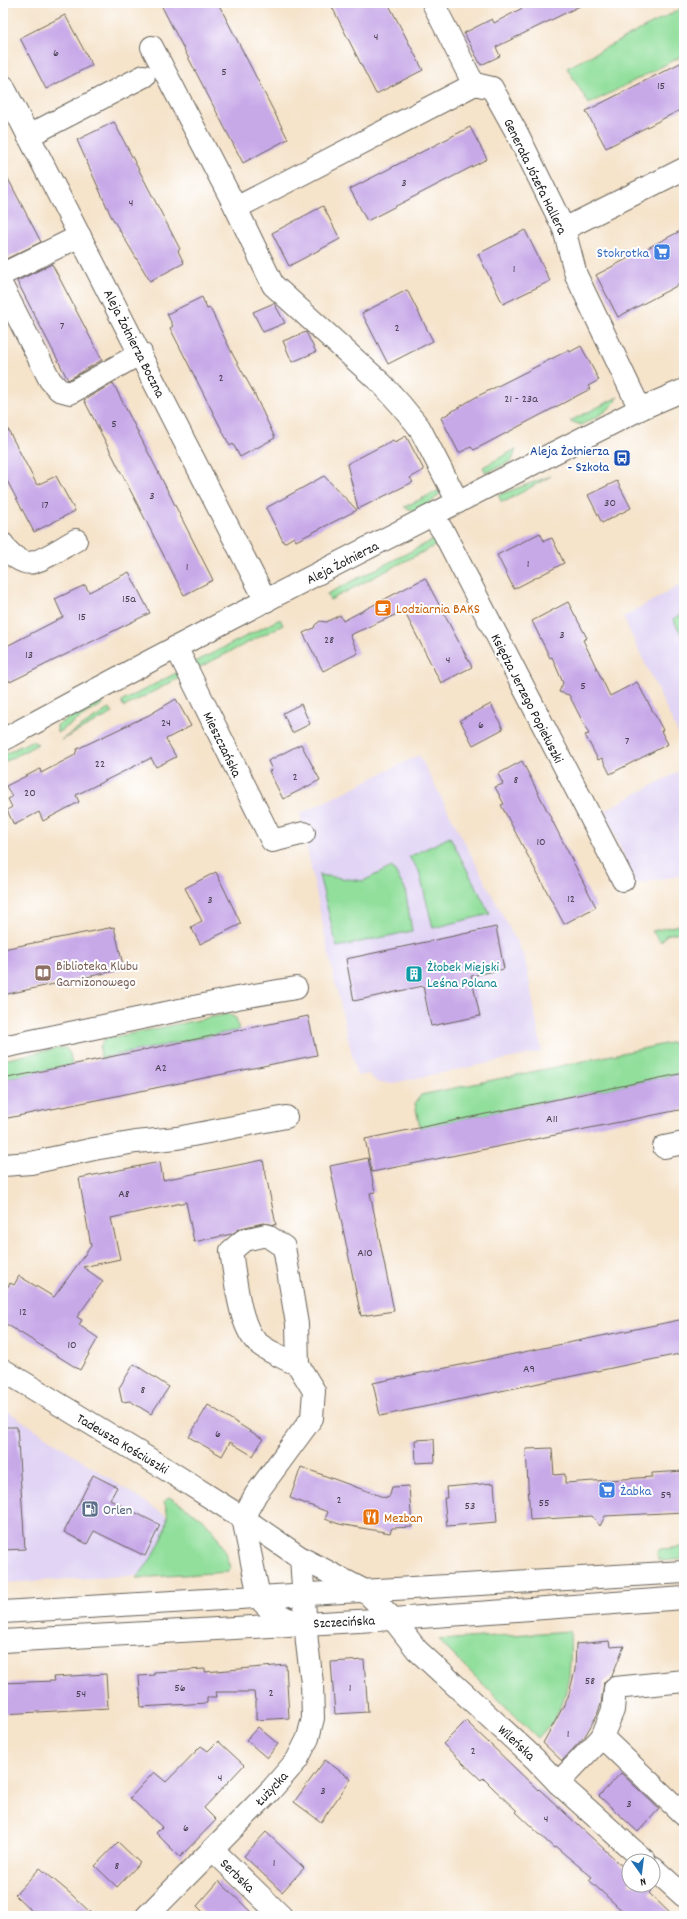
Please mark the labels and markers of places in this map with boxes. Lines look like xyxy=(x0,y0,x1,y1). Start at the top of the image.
supermarket icon: Stokrotka xyxy=(652,242,672,262)
place label: Stokrotka xyxy=(597,244,649,264)
place label: Aleja Żołnierza - Szkoła xyxy=(530,442,609,478)
bus stop icon: Aleja Żołnierza - Szkoła xyxy=(612,448,632,468)
cafe icon: Lodziarnia BAKS xyxy=(373,598,393,618)
place label: Lodziarnia BAKS xyxy=(396,600,480,620)
place label: Biblioteka Klubu Garnizonowego xyxy=(56,957,138,993)
place label: Żłobek Miejski Leśna Polana xyxy=(427,958,499,994)
library icon: Biblioteka Klubu Garnizonowego xyxy=(33,963,53,983)
building icon: Żłobek Miejski Leśna Polana xyxy=(404,964,424,984)
supermarket icon: Żabka xyxy=(597,1480,617,1500)
place label: Żabka xyxy=(620,1482,652,1502)
fuel station icon: Orlen xyxy=(80,1499,100,1519)
place label: Orlen xyxy=(103,1501,132,1521)
restaurant icon: Mezban xyxy=(361,1507,381,1527)
place label: Mezban xyxy=(384,1509,423,1529)

